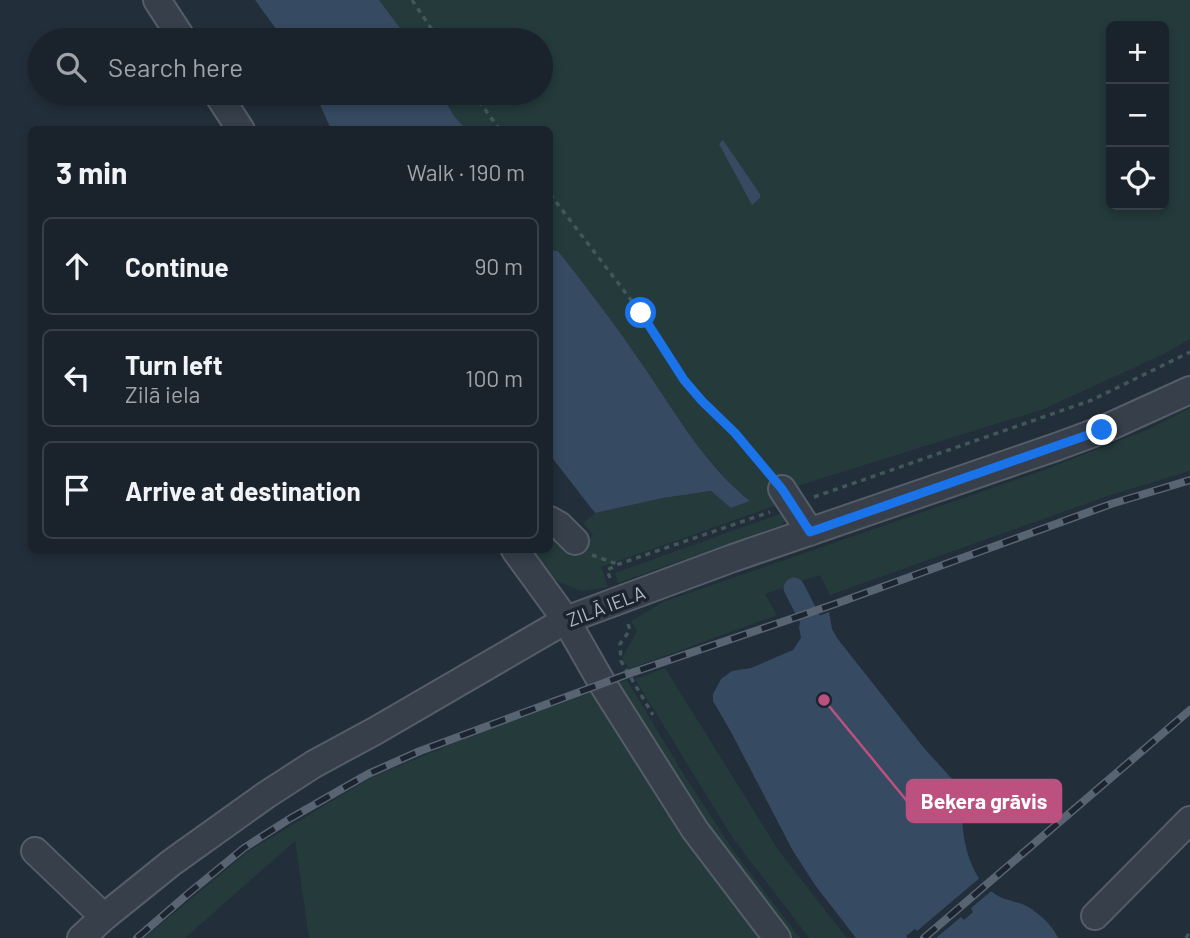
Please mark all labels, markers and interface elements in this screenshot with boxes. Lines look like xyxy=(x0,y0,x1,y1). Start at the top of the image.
map controls xyxy=(1106,21,1169,210)
button: + xyxy=(1106,21,1169,84)
search box xyxy=(28,28,553,105)
icon: search xyxy=(52,48,90,86)
text: Search here xyxy=(108,51,243,82)
button: − xyxy=(1106,84,1169,147)
button: locate xyxy=(1106,147,1169,210)
text: 3 min xyxy=(56,154,127,190)
text: Walk · 190 m xyxy=(407,158,525,186)
icon: ahead xyxy=(58,247,96,285)
text: Continue xyxy=(125,251,229,282)
text: 90 m xyxy=(474,252,523,280)
route start xyxy=(625,297,656,328)
text: Turn left xyxy=(125,349,223,380)
icon: left xyxy=(58,359,96,397)
text: 100 m xyxy=(465,364,523,392)
text: Zilā iela xyxy=(125,380,200,408)
route end xyxy=(1086,414,1117,445)
icon: arrive xyxy=(58,471,96,509)
text: Arrive at destination xyxy=(125,475,361,506)
street label: ZILĀ IELA xyxy=(564,580,648,631)
callout: Beķera grāvis xyxy=(907,780,1061,822)
text: Beķera grāvis xyxy=(921,788,1047,813)

